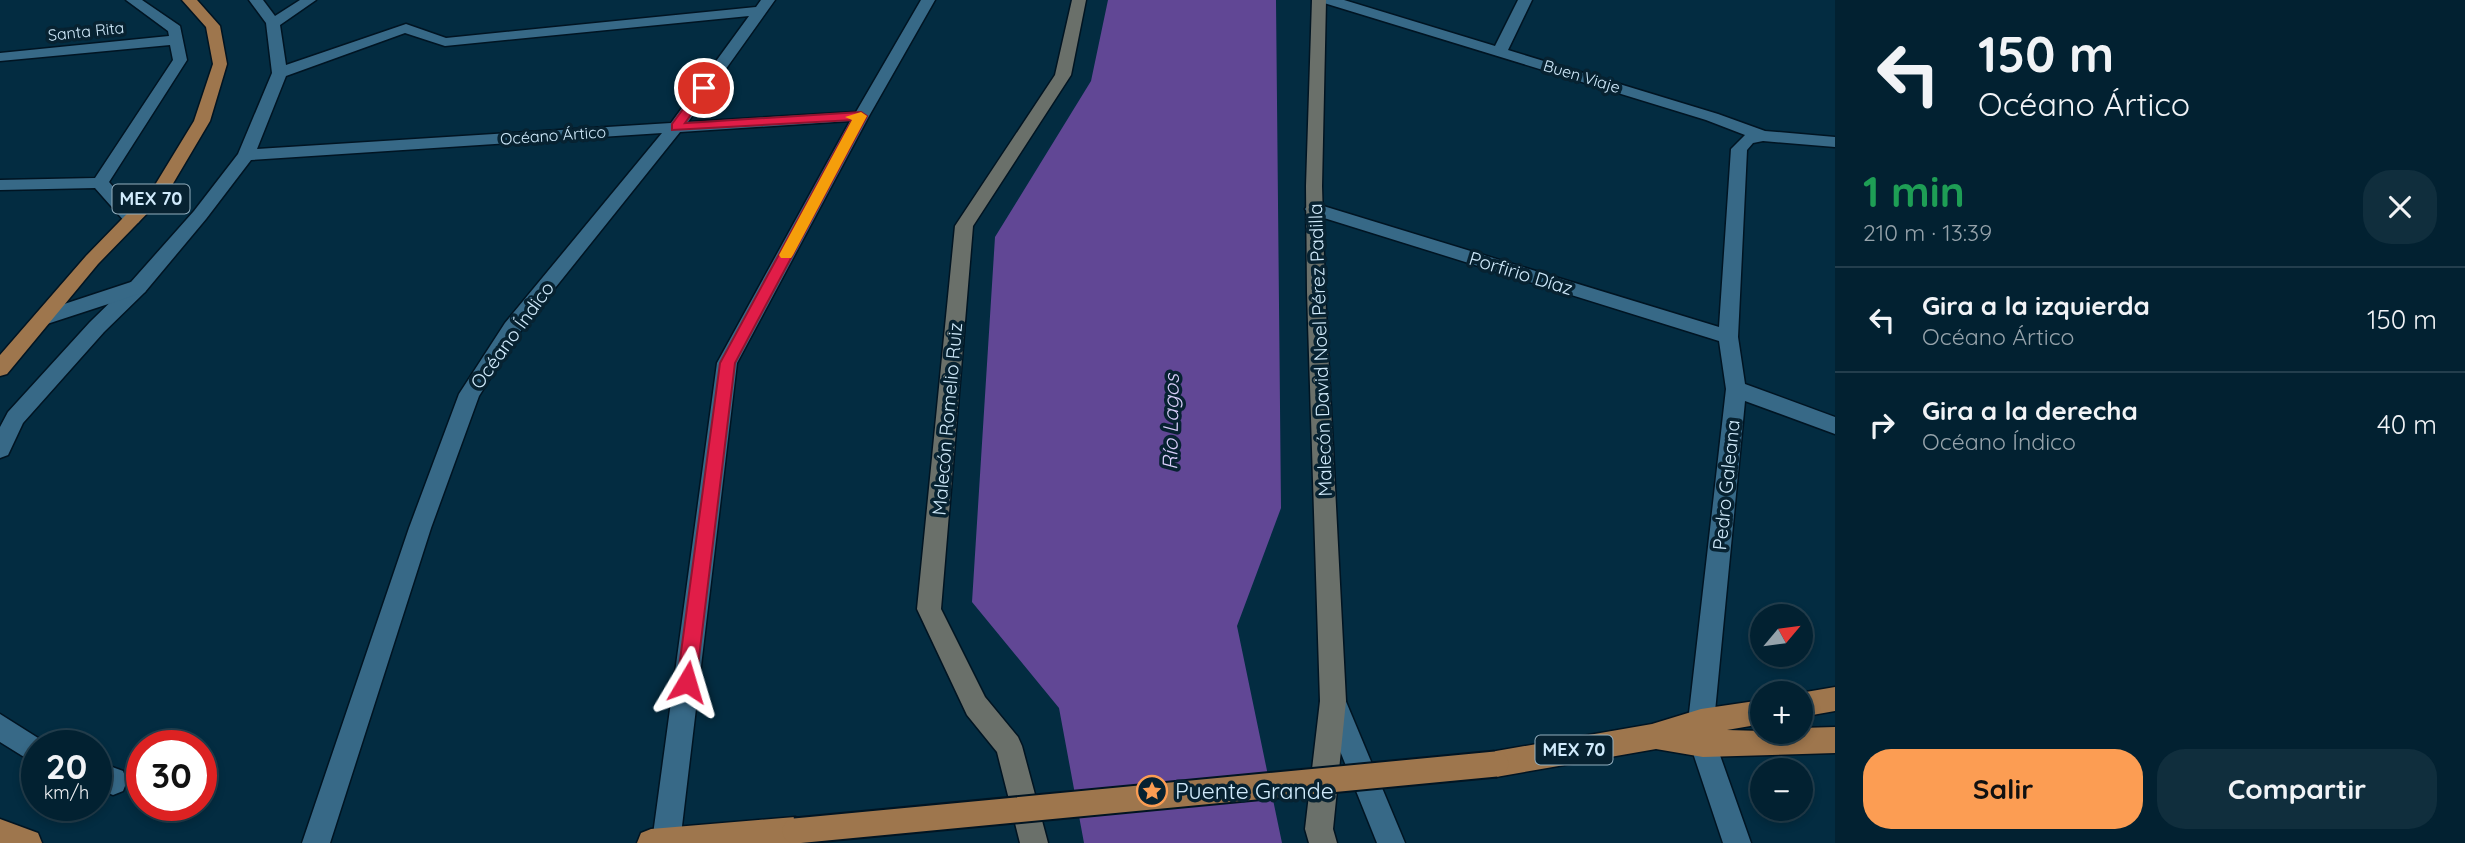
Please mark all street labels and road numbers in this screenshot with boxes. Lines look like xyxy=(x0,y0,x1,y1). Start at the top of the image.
street label: Santa Rita xyxy=(47,17,125,45)
street label: Buen Viaje xyxy=(1541,55,1623,97)
street label: Océano Ártico xyxy=(499,121,607,149)
road number: MEX 70 xyxy=(113,184,190,214)
street label: Malecón David Noel Pérez Padilla xyxy=(1303,203,1337,497)
street label: Porfirio Díaz xyxy=(1466,246,1576,300)
street label: Océano Índico xyxy=(465,277,559,393)
street label: Malecón Romelio Ruiz xyxy=(927,322,967,516)
street label: Pedro Galeana xyxy=(1707,419,1745,551)
road number: MEX 70 xyxy=(1536,736,1612,764)

